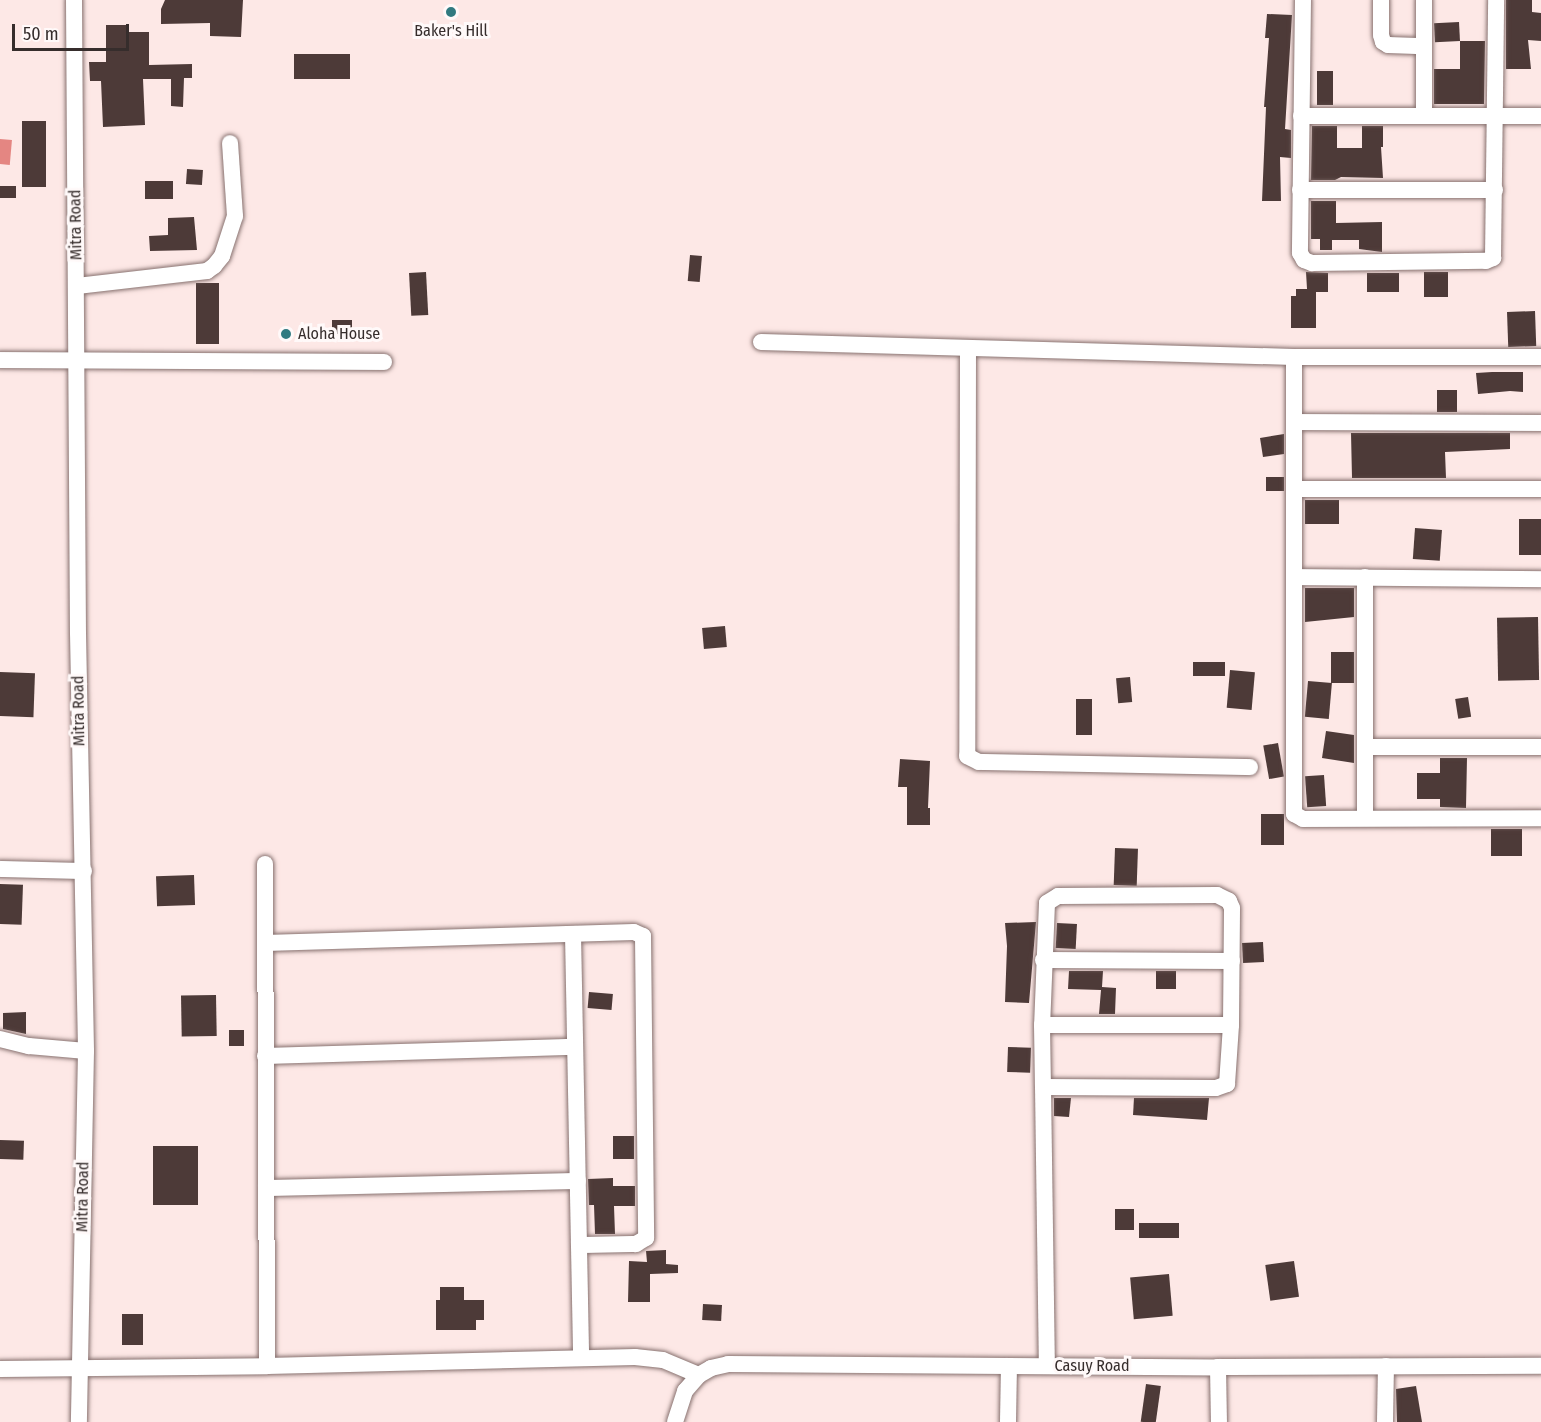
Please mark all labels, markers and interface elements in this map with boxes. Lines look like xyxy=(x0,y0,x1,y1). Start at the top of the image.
marker: Baker's Hill xyxy=(444,5,458,19)
scale bar xyxy=(15,12,132,50)
place label: Baker's Hill xyxy=(414,21,488,41)
text: 50 m xyxy=(23,23,59,45)
street label: Mitra Road xyxy=(66,190,86,260)
place label: Aloha House xyxy=(298,324,380,344)
marker: Aloha House xyxy=(279,327,293,341)
street label: Mitra Road xyxy=(69,676,89,746)
street label: Mitra Road xyxy=(73,1162,93,1232)
street label: Casuy Road xyxy=(1055,1356,1129,1376)

